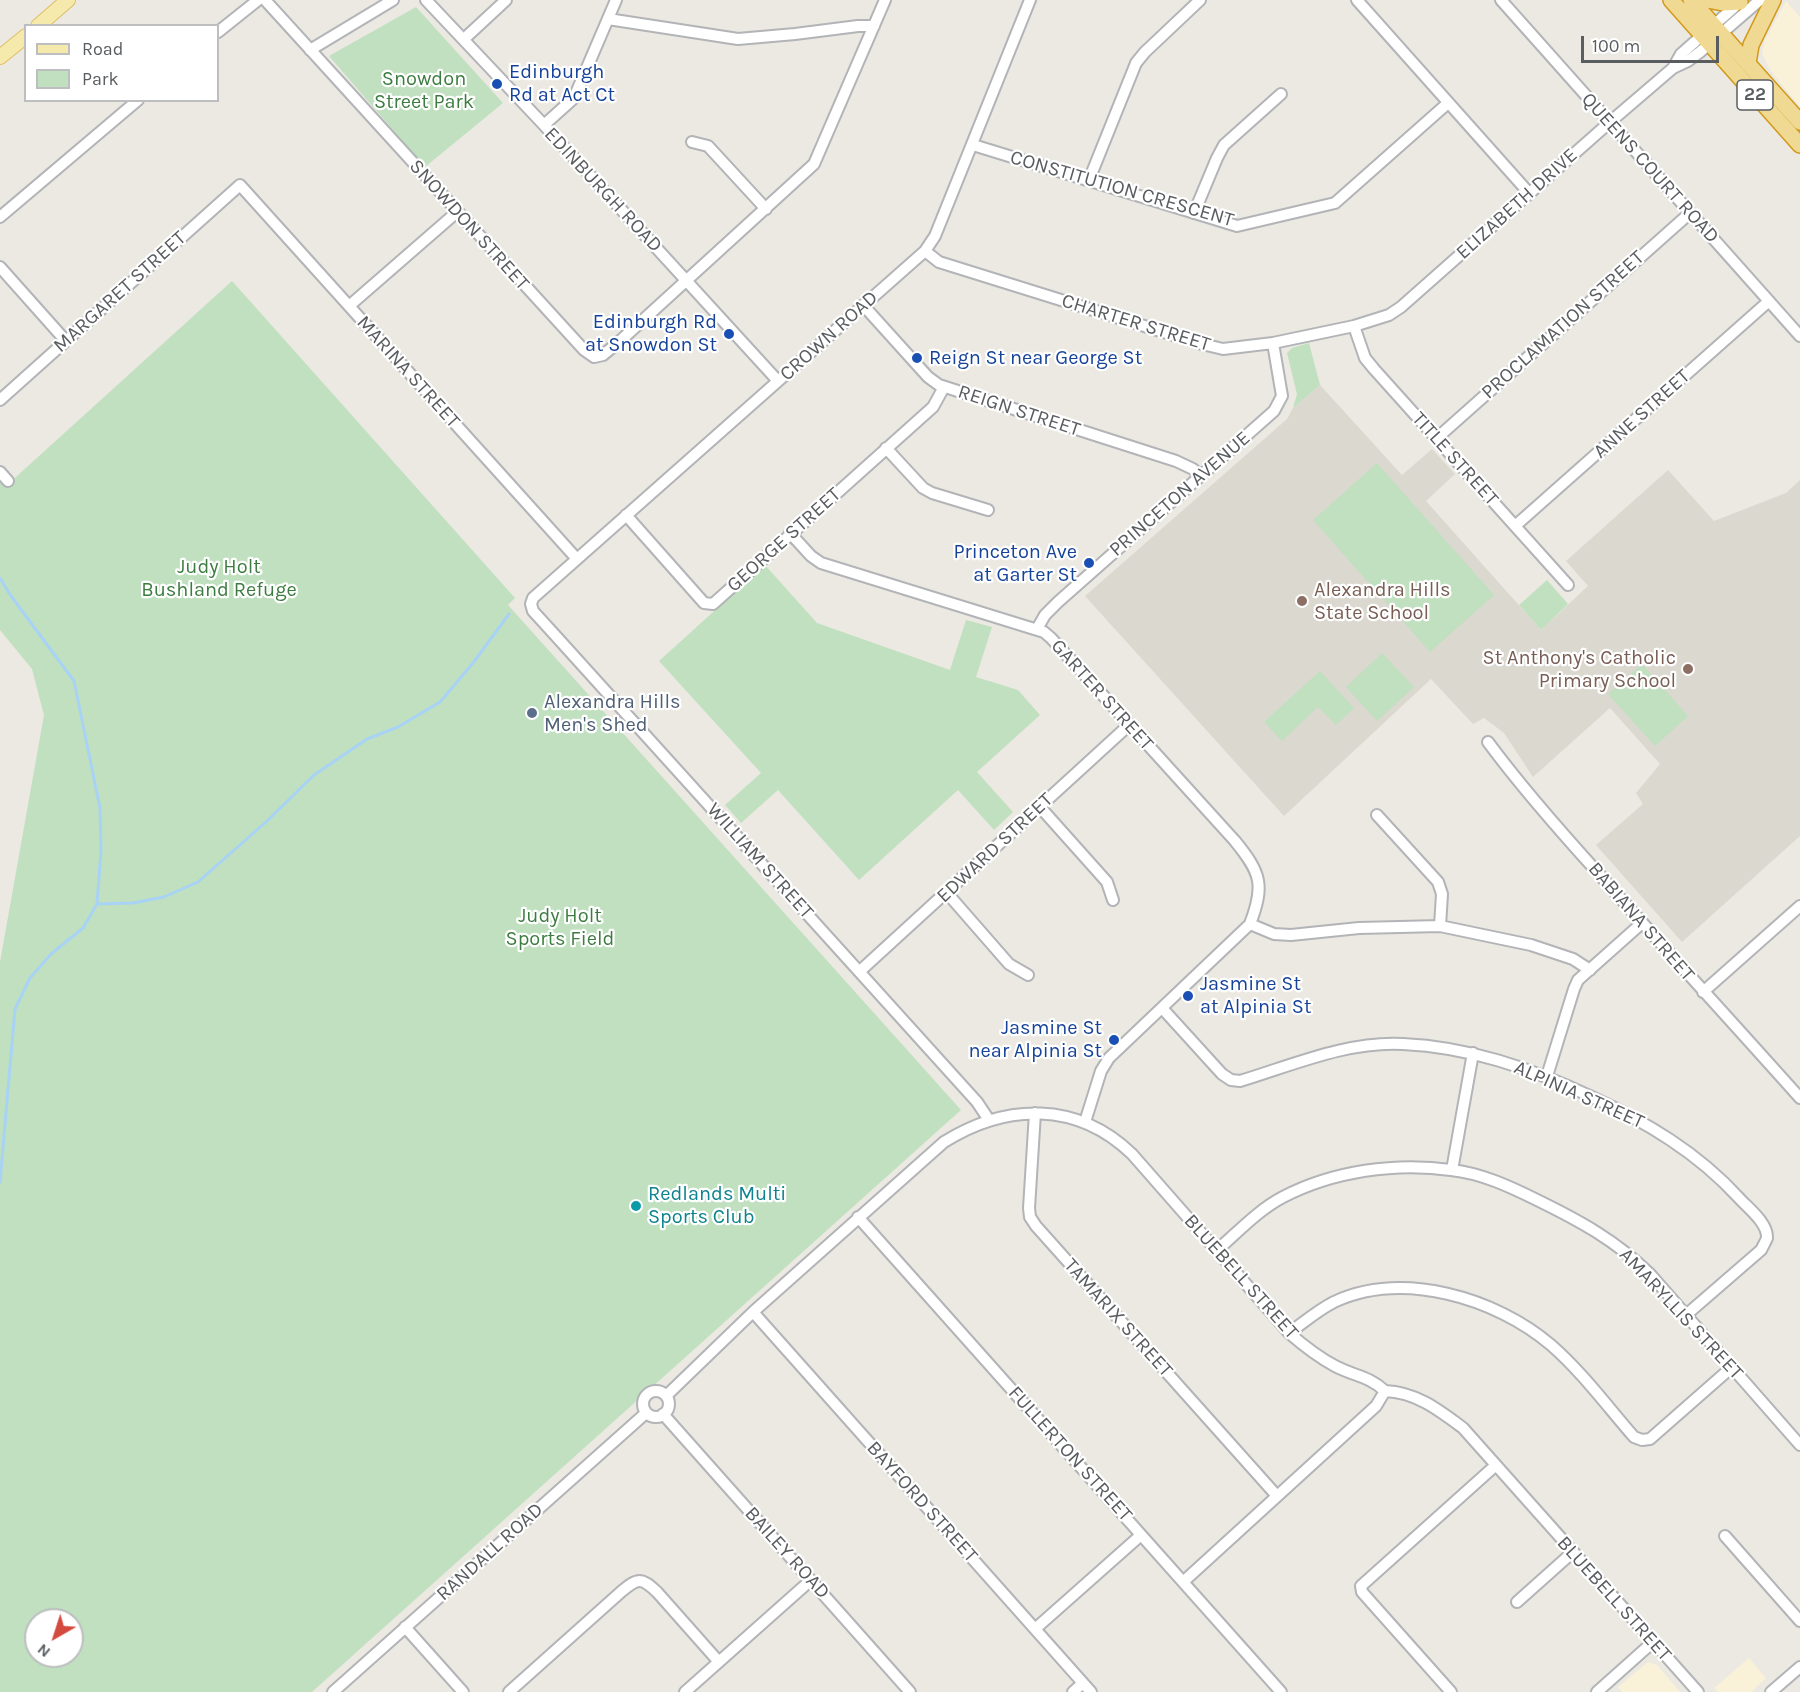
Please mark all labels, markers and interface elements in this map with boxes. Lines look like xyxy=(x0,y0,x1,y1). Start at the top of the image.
legend xyxy=(24,24,219,102)
scale bar xyxy=(1584,24,1722,62)
text: 100 m xyxy=(1592,35,1640,57)
text: Road xyxy=(82,38,123,60)
place label: Edinburgh Rd at Act Ct xyxy=(509,60,615,107)
park label: Snowdon Street Park xyxy=(374,67,474,114)
text: Park xyxy=(82,68,119,90)
marker: Edinburgh Rd at Act Ct xyxy=(490,77,504,91)
road number: 22 xyxy=(1737,80,1773,110)
street label: QUEENS COURT ROAD xyxy=(1576,88,1724,248)
street label: EDINBURGH ROAD xyxy=(539,122,667,258)
street label: ELIZABETH DRIVE xyxy=(1451,143,1583,265)
street label: CONSTITUTION CRESCENT xyxy=(1007,146,1237,232)
street label: SNOWDON STREET xyxy=(404,155,534,295)
street label: MARGARET STREET xyxy=(49,226,191,358)
street label: PROCLAMATION STREET xyxy=(1477,246,1649,404)
street label: CROWN ROAD xyxy=(775,286,883,386)
street label: CHARTER STREET xyxy=(1059,289,1213,357)
place label: Edinburgh Rd at Snowdon St xyxy=(585,310,717,357)
street label: MARINA STREET xyxy=(351,311,465,433)
marker: Edinburgh Rd at Snowdon St xyxy=(722,327,736,341)
place label: Reign St near George St xyxy=(929,346,1142,370)
marker: Reign St near George St xyxy=(910,351,924,365)
street label: ANNE STREET xyxy=(1589,364,1695,464)
street label: REIGN STREET xyxy=(955,380,1083,442)
street label: TITLE STREET xyxy=(1407,407,1503,511)
street label: PRINCETON AVENUE xyxy=(1105,426,1255,562)
street label: GEORGE STREET xyxy=(722,483,846,597)
place label: Princeton Ave at Garter St xyxy=(953,540,1077,587)
park label: Judy Holt Bushland Refuge xyxy=(141,555,297,602)
marker: Princeton Ave at Garter St xyxy=(1082,556,1096,570)
place label: Alexandra Hills State School xyxy=(1314,578,1451,625)
marker: Alexandra Hills State School xyxy=(1295,594,1309,608)
street label: GARTER STREET xyxy=(1046,634,1158,756)
place label: St Anthony's Catholic Primary School xyxy=(1483,646,1676,693)
marker: St Anthony's Catholic Primary School xyxy=(1681,662,1695,676)
place label: Alexandra Hills Men's Shed xyxy=(544,690,681,737)
marker: Alexandra Hills Men's Shed xyxy=(525,706,539,720)
street label: EDWARD STREET xyxy=(932,788,1058,908)
street label: WILLIAM STREET xyxy=(702,798,818,924)
street label: BABIANA STREET xyxy=(1583,857,1699,987)
park label: Judy Holt Sports Field xyxy=(506,904,614,951)
place label: Jasmine St at Alpinia St xyxy=(1200,972,1311,1019)
marker: Jasmine St at Alpinia St xyxy=(1181,989,1195,1003)
place label: Jasmine St near Alpinia St xyxy=(969,1016,1102,1063)
marker: Jasmine St near Alpinia St xyxy=(1107,1033,1121,1047)
street label: ALPINIA STREET xyxy=(1510,1056,1648,1134)
place label: Redlands Multi Sports Club xyxy=(648,1182,786,1229)
marker: Redlands Multi Sports Club xyxy=(629,1199,643,1213)
street label: BLUEBELL STREET xyxy=(1179,1210,1303,1344)
street label: AMARYLLIS STREET xyxy=(1614,1243,1748,1385)
street label: TAMARIX STREET xyxy=(1058,1254,1178,1382)
street label: FULLERTON STREET xyxy=(1003,1381,1137,1527)
street label: BAYFORD STREET xyxy=(861,1436,983,1568)
street label: RANDALL ROAD xyxy=(432,1498,548,1606)
street label: BAILEY ROAD xyxy=(739,1502,835,1604)
street label: BLUEBELL STREET xyxy=(1552,1532,1676,1666)
north arrow xyxy=(24,1608,84,1668)
text: N xyxy=(33,1640,54,1662)

